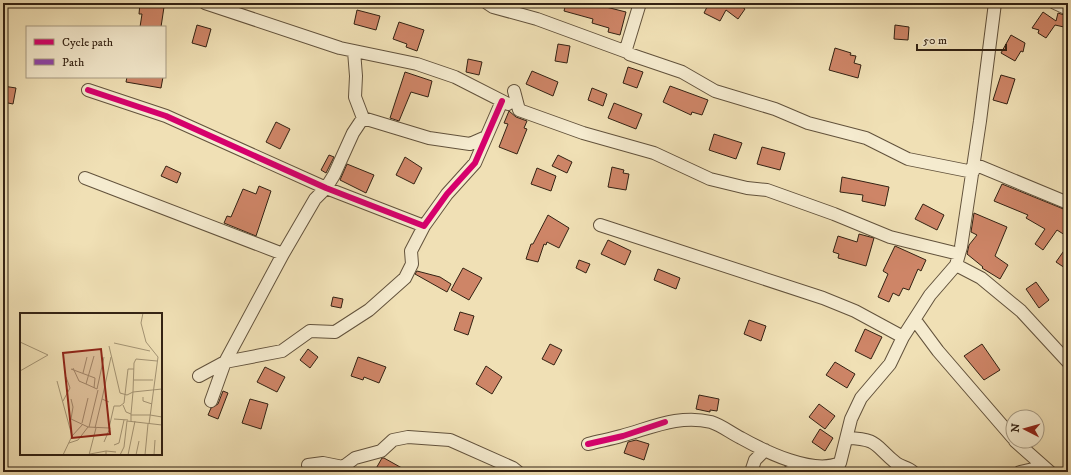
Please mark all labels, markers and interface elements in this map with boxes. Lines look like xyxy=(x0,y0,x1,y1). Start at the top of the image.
legend xyxy=(26,26,166,78)
scale bar xyxy=(917,26,1006,52)
text: 50 m xyxy=(923,33,947,48)
text: Cycle path xyxy=(62,35,114,50)
text: Path xyxy=(62,55,85,70)
inset map xyxy=(20,313,162,455)
north arrow xyxy=(1005,409,1045,449)
text: N xyxy=(1009,423,1023,433)

